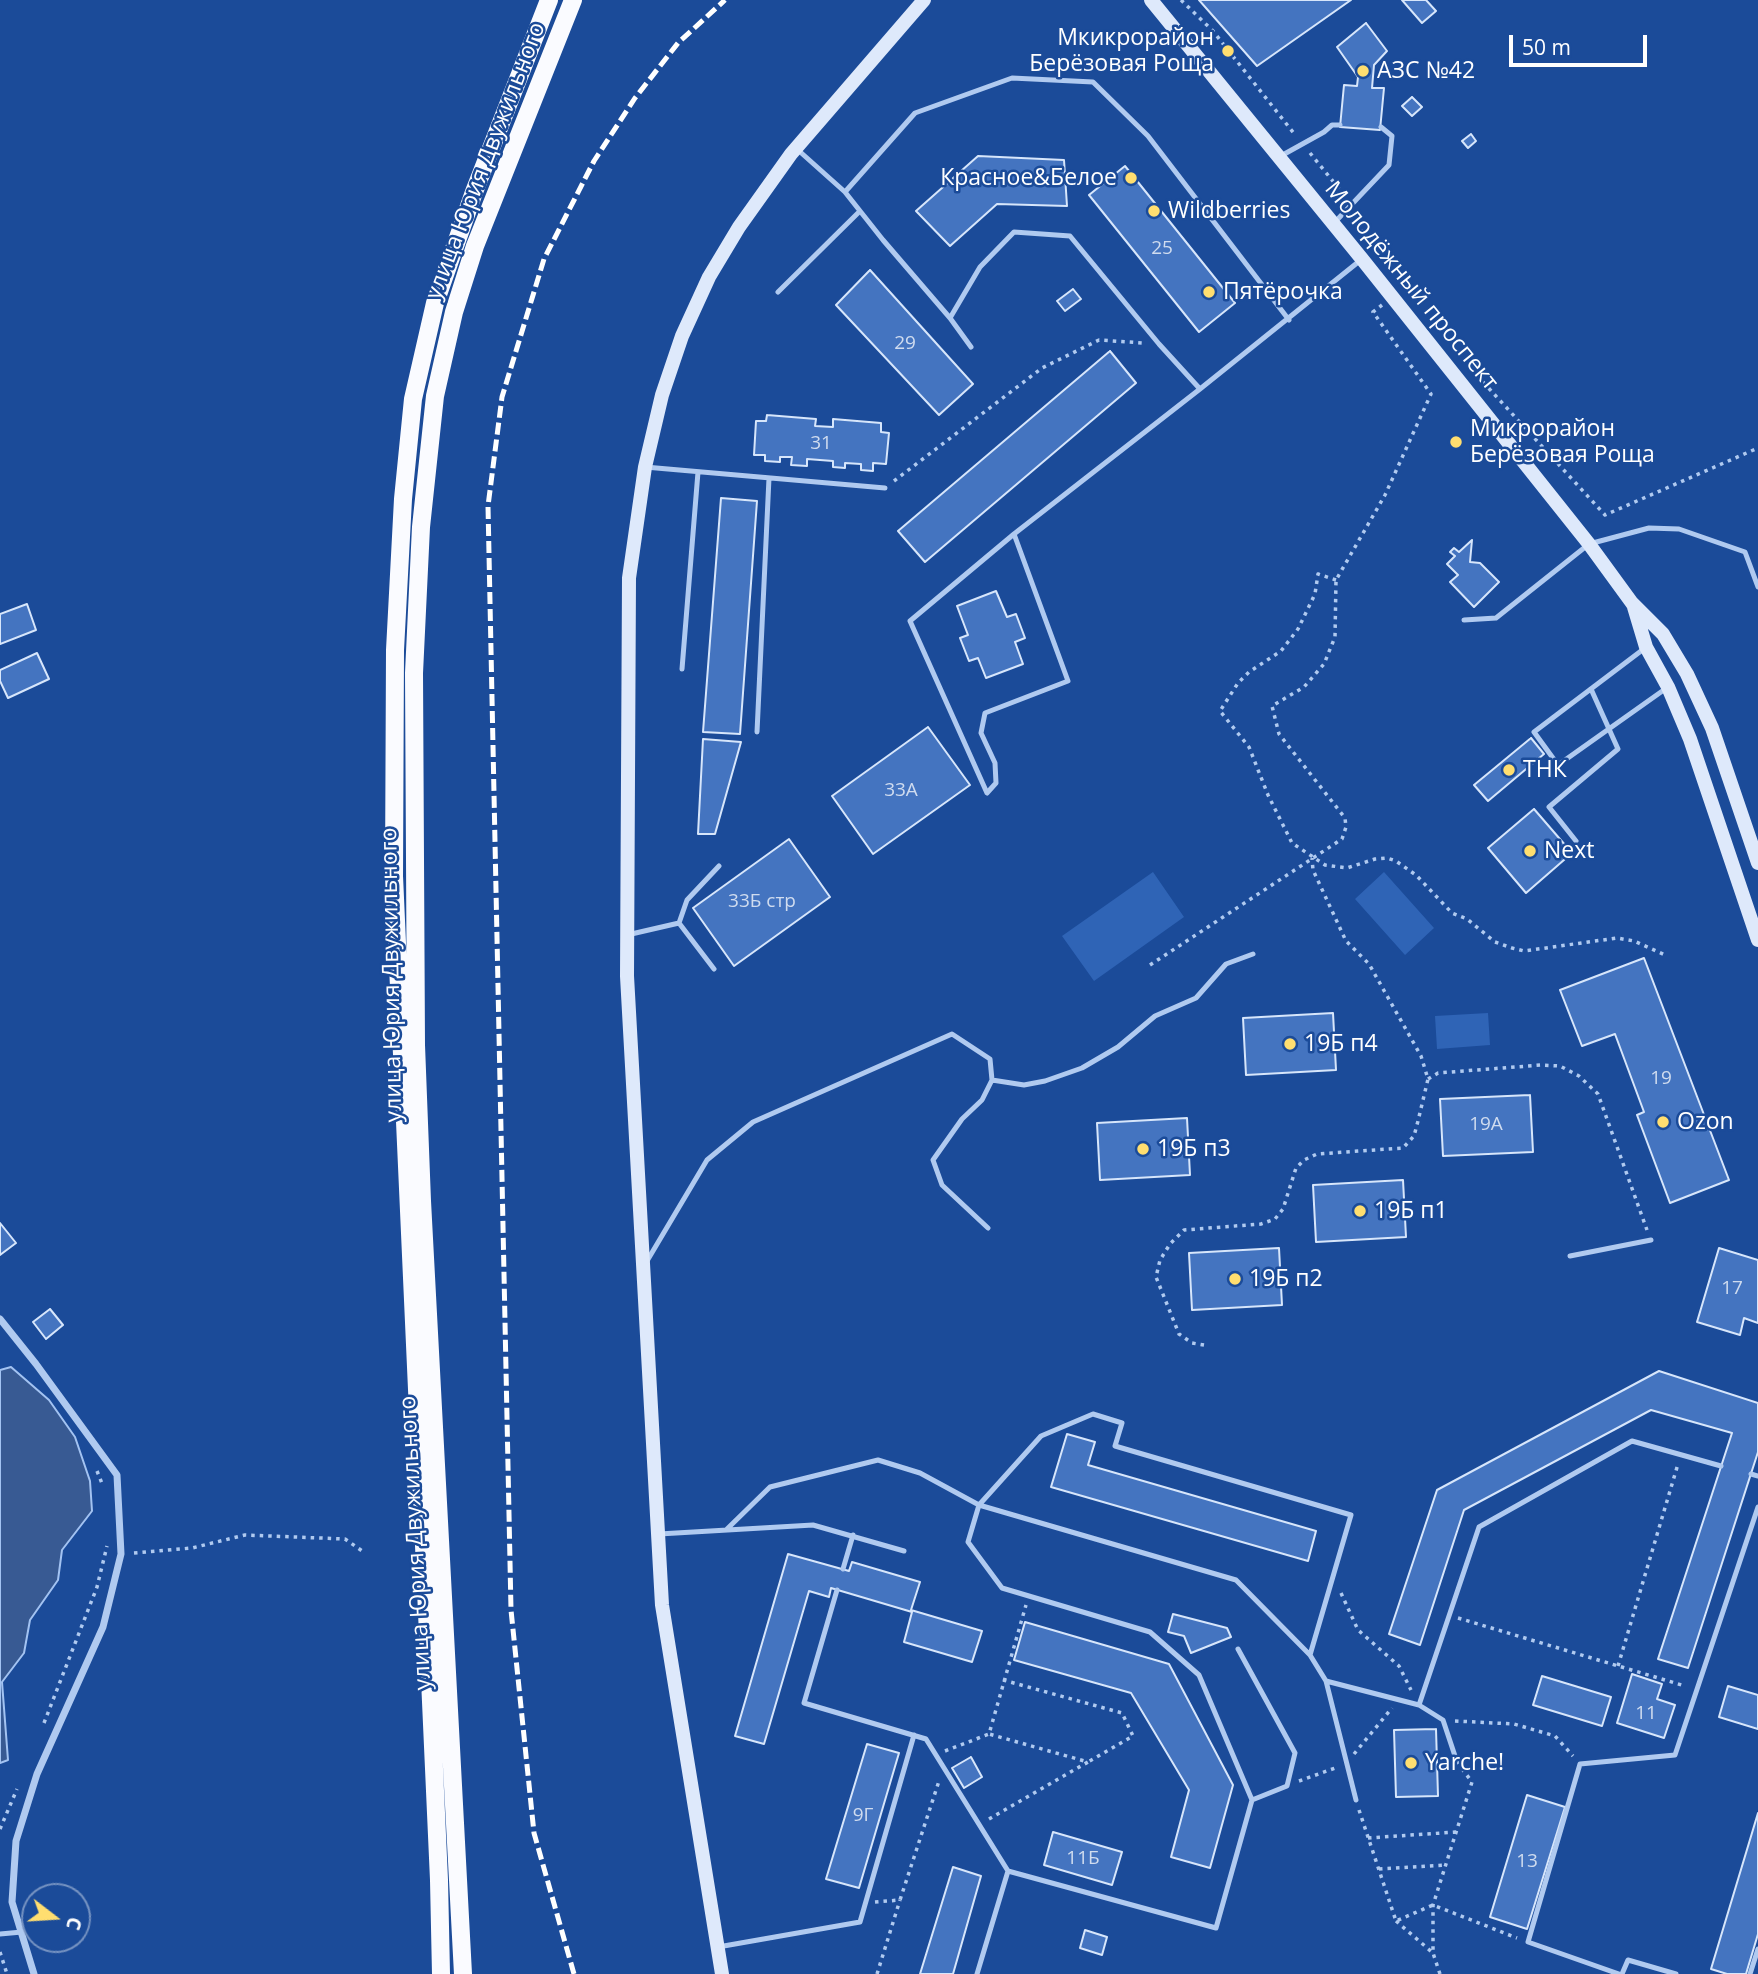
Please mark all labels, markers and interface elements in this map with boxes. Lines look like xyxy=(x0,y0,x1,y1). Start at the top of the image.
street label: улица Юрия Двужильного xyxy=(420,18,552,304)
scale bar xyxy=(1513,21,1651,65)
place label: Мкикрорайон Берёзовая Роща xyxy=(1029,24,1214,78)
text: 50 m xyxy=(1522,33,1571,61)
marker: Мкикрорайон Берёзовая Роща xyxy=(1220,43,1236,59)
place label: АЗС №42 xyxy=(1377,57,1475,85)
marker: АЗС №42 xyxy=(1355,63,1371,79)
place label: Красное&Белое xyxy=(940,164,1117,192)
marker: Красное&Белое xyxy=(1123,170,1139,186)
street label: Молодёжный проспект xyxy=(1318,176,1504,396)
place label: Wildberries xyxy=(1168,197,1290,225)
marker: Wildberries xyxy=(1146,203,1162,219)
house number: 25 xyxy=(1151,238,1173,260)
place label: Пятёрочка xyxy=(1223,278,1343,306)
marker: Пятёрочка xyxy=(1201,284,1217,300)
house number: 29 xyxy=(894,333,916,355)
place label: Микрорайон Берёзовая Роща xyxy=(1470,415,1655,469)
house number: 31 xyxy=(810,433,832,455)
marker: Микрорайон Берёзовая Роща xyxy=(1448,434,1464,450)
place label: ТНК xyxy=(1523,756,1567,784)
marker: ТНК xyxy=(1501,762,1517,778)
house number: 33А xyxy=(884,780,918,802)
street label: улица Юрия Двужильного xyxy=(376,827,408,1123)
place label: Next xyxy=(1544,837,1594,865)
marker: Next xyxy=(1522,843,1538,859)
house number: 33Б стр xyxy=(728,891,796,913)
place label: 19Б п4 xyxy=(1304,1030,1378,1058)
marker: 19Б п4 xyxy=(1282,1036,1298,1052)
house number: 19 xyxy=(1650,1068,1672,1090)
place label: Ozon xyxy=(1677,1108,1734,1136)
house number: 19А xyxy=(1469,1114,1503,1136)
marker: Ozon xyxy=(1655,1114,1671,1130)
place label: 19Б п3 xyxy=(1157,1135,1231,1163)
marker: 19Б п3 xyxy=(1135,1141,1151,1157)
place label: 19Б п1 xyxy=(1374,1197,1448,1225)
marker: 19Б п1 xyxy=(1352,1203,1368,1219)
place label: 19Б п2 xyxy=(1249,1265,1323,1293)
marker: 19Б п2 xyxy=(1227,1271,1243,1287)
house number: 17 xyxy=(1721,1278,1743,1300)
street label: улица Юрия Двужильного xyxy=(395,1395,437,1691)
house number: 11 xyxy=(1635,1703,1657,1725)
place label: Yarche! xyxy=(1425,1749,1504,1777)
marker: Yarche! xyxy=(1403,1755,1419,1771)
house number: 9Г xyxy=(853,1805,873,1827)
house number: 11Б xyxy=(1066,1848,1100,1870)
house number: 13 xyxy=(1516,1851,1538,1873)
north arrow xyxy=(21,1883,91,1953)
text: С xyxy=(60,1914,88,1933)

